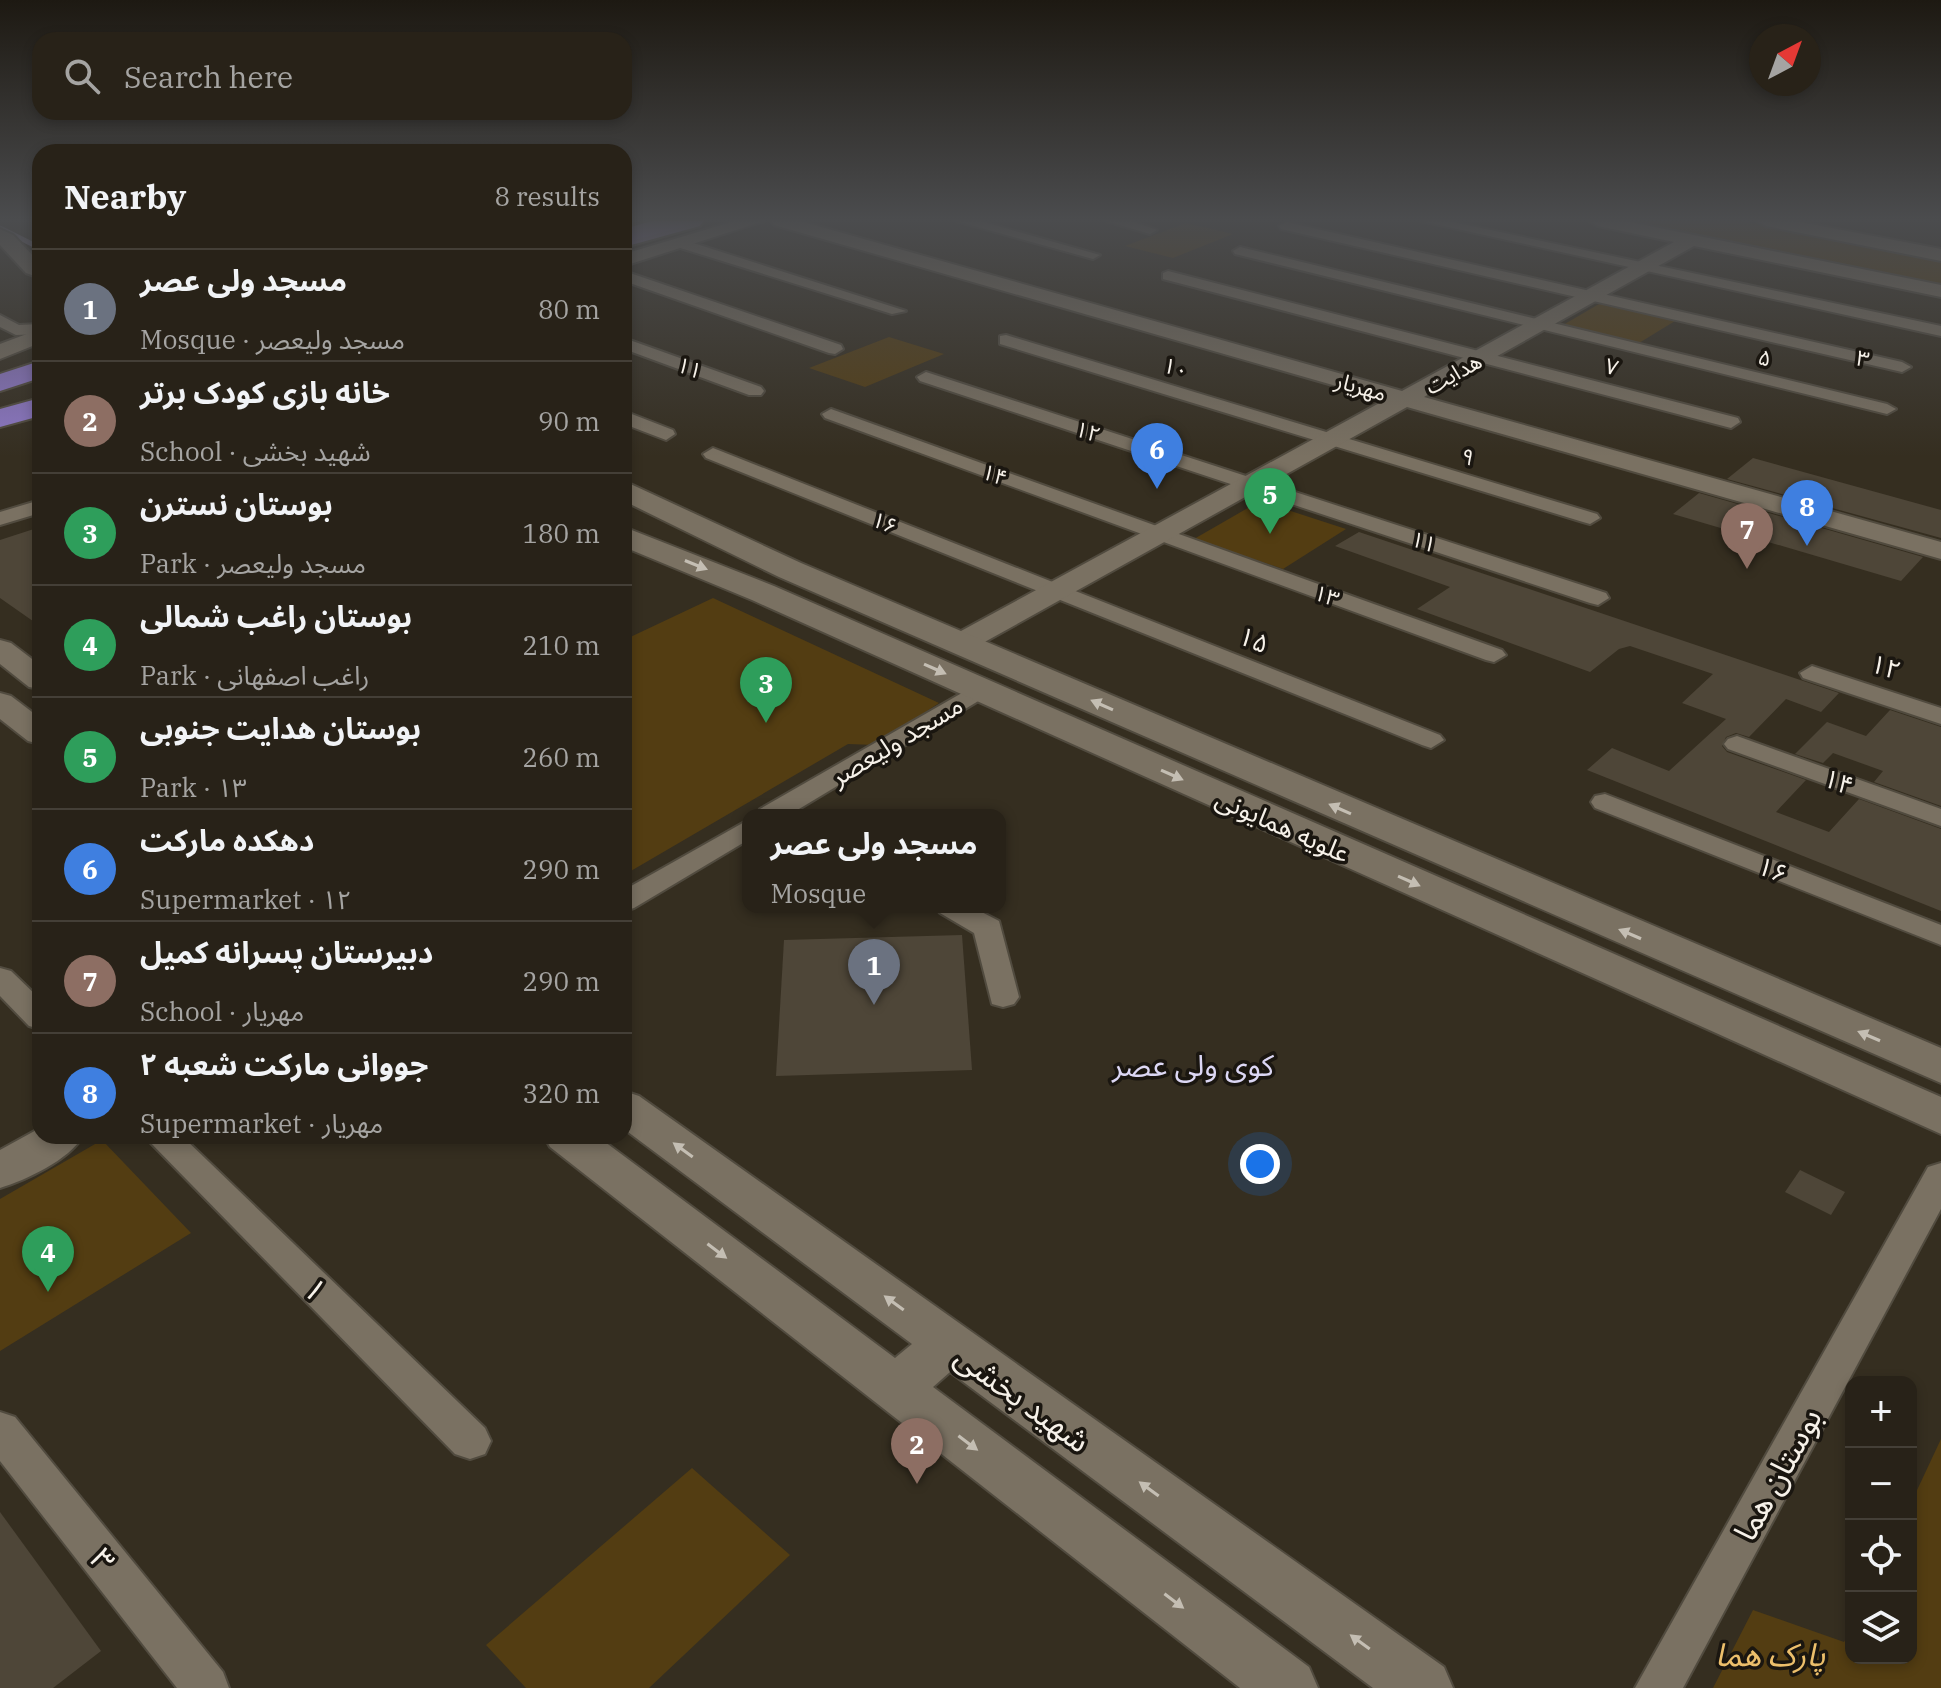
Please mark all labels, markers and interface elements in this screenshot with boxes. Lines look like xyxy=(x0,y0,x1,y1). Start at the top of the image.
north arrow xyxy=(1749,24,1821,96)
search box xyxy=(32,32,632,120)
icon: search xyxy=(60,54,104,98)
text: Search here xyxy=(124,57,293,96)
text: Nearby xyxy=(64,174,186,218)
text: 8 results xyxy=(494,179,600,213)
text: مسجد ولی عصر xyxy=(140,260,347,299)
text: 1 xyxy=(82,292,98,326)
text: 80 m xyxy=(538,292,600,326)
text: Mosque · مسجد ولیعصر xyxy=(140,322,405,356)
street label: ۵ xyxy=(1755,341,1775,373)
street label: ۳ xyxy=(1854,342,1872,374)
street label: هدایت xyxy=(1420,346,1486,400)
street label: ۱۱ xyxy=(673,349,707,385)
street label: ۱۰ xyxy=(1160,349,1192,385)
street label: ۷ xyxy=(1602,350,1622,382)
street label: مهریار xyxy=(1331,365,1390,407)
text: خانه بازی کودک برتر xyxy=(140,372,390,411)
text: 2 xyxy=(82,404,98,438)
text: 90 m xyxy=(538,404,600,438)
street label: ۱۲ xyxy=(1072,413,1104,449)
pin: 6 xyxy=(1131,423,1183,489)
text: School · شهید بخشی xyxy=(140,434,371,468)
street label: ۹ xyxy=(1458,440,1478,472)
street label: ۱۴ xyxy=(978,456,1012,492)
pin: 5 xyxy=(1244,468,1296,534)
pin: 8 xyxy=(1781,480,1833,546)
text: بوستان نسترن xyxy=(140,484,333,523)
pin: 7 xyxy=(1721,503,1773,569)
street label: ۱۶ xyxy=(868,504,902,540)
text: 3 xyxy=(82,516,98,550)
text: 180 m xyxy=(522,516,600,550)
street label: ۱۱ xyxy=(1408,523,1440,559)
text: Park · مسجد ولیعصر xyxy=(140,546,366,580)
one-way arrow xyxy=(684,559,708,572)
street label: ۱۳ xyxy=(1310,577,1344,613)
text: بوستان راغب شمالی xyxy=(140,596,412,635)
street label: ۱۵ xyxy=(1234,618,1274,660)
text: 4 xyxy=(82,628,98,662)
text: 210 m xyxy=(522,628,600,662)
street label: ۱۲ xyxy=(1867,645,1905,687)
pin: 3 xyxy=(740,657,792,723)
text: Park · راغب اصفهانی xyxy=(140,658,369,692)
one-way arrow xyxy=(923,662,947,676)
street label: مسجد ولیعصر xyxy=(823,687,969,793)
one-way arrow xyxy=(1090,698,1114,712)
text: بوستان هدایت جنوبی xyxy=(140,708,421,747)
text: 5 xyxy=(82,740,98,774)
text: 260 m xyxy=(522,740,600,774)
street label: ۱۴ xyxy=(1819,760,1859,802)
one-way arrow xyxy=(1160,769,1184,782)
text: Park · ۱۳ xyxy=(140,770,247,804)
street label: علویه همایونی xyxy=(1211,780,1355,870)
one-way arrow xyxy=(1328,803,1352,816)
popup xyxy=(742,809,1006,913)
text: دهکده مارکت xyxy=(140,820,314,859)
text: مسجد ولی عصر xyxy=(771,823,977,862)
street label: ۱۶ xyxy=(1753,848,1793,890)
text: 6 xyxy=(82,852,98,886)
text: 290 m xyxy=(522,852,600,886)
one-way arrow xyxy=(1398,875,1421,888)
text: Mosque xyxy=(771,876,866,910)
text: Supermarket · ۱۲ xyxy=(140,882,352,916)
one-way arrow xyxy=(1619,927,1642,940)
text: دبیرستان پسرانه کمیل xyxy=(140,932,433,971)
pin: 1 xyxy=(848,939,900,1005)
text: 7 xyxy=(82,964,98,998)
text: 290 m xyxy=(522,964,600,998)
text: School · مهریار xyxy=(140,994,304,1028)
one-way arrow xyxy=(1857,1030,1881,1043)
text: جووانی مارکت شعبه ۲ xyxy=(140,1044,429,1083)
district label: کوی ولی عصر xyxy=(1111,1045,1275,1084)
text: 8 xyxy=(82,1076,98,1110)
text: 320 m xyxy=(522,1076,600,1110)
text: Supermarket · مهریار xyxy=(140,1106,383,1140)
one-way arrow xyxy=(673,1143,694,1159)
your location xyxy=(1240,1144,1280,1184)
pin: 4 xyxy=(22,1226,74,1292)
one-way arrow xyxy=(707,1243,727,1259)
street label: ۱ xyxy=(295,1268,337,1310)
one-way arrow xyxy=(883,1296,904,1312)
street label: شهید بخشی xyxy=(947,1335,1099,1461)
map controls xyxy=(1845,1376,1917,1664)
button: + xyxy=(1845,1376,1917,1448)
street label: بوستان هما xyxy=(1723,1400,1831,1548)
pin: 2 xyxy=(891,1418,943,1484)
one-way arrow xyxy=(958,1435,978,1451)
button: − xyxy=(1845,1448,1917,1520)
one-way arrow xyxy=(1139,1482,1160,1497)
button: locate xyxy=(1845,1520,1917,1592)
street label: ۳ xyxy=(81,1539,125,1579)
button: layers xyxy=(1845,1592,1917,1664)
one-way arrow xyxy=(1164,1593,1184,1609)
park label: پارک هما xyxy=(1715,1633,1826,1676)
one-way arrow xyxy=(1349,1635,1370,1650)

